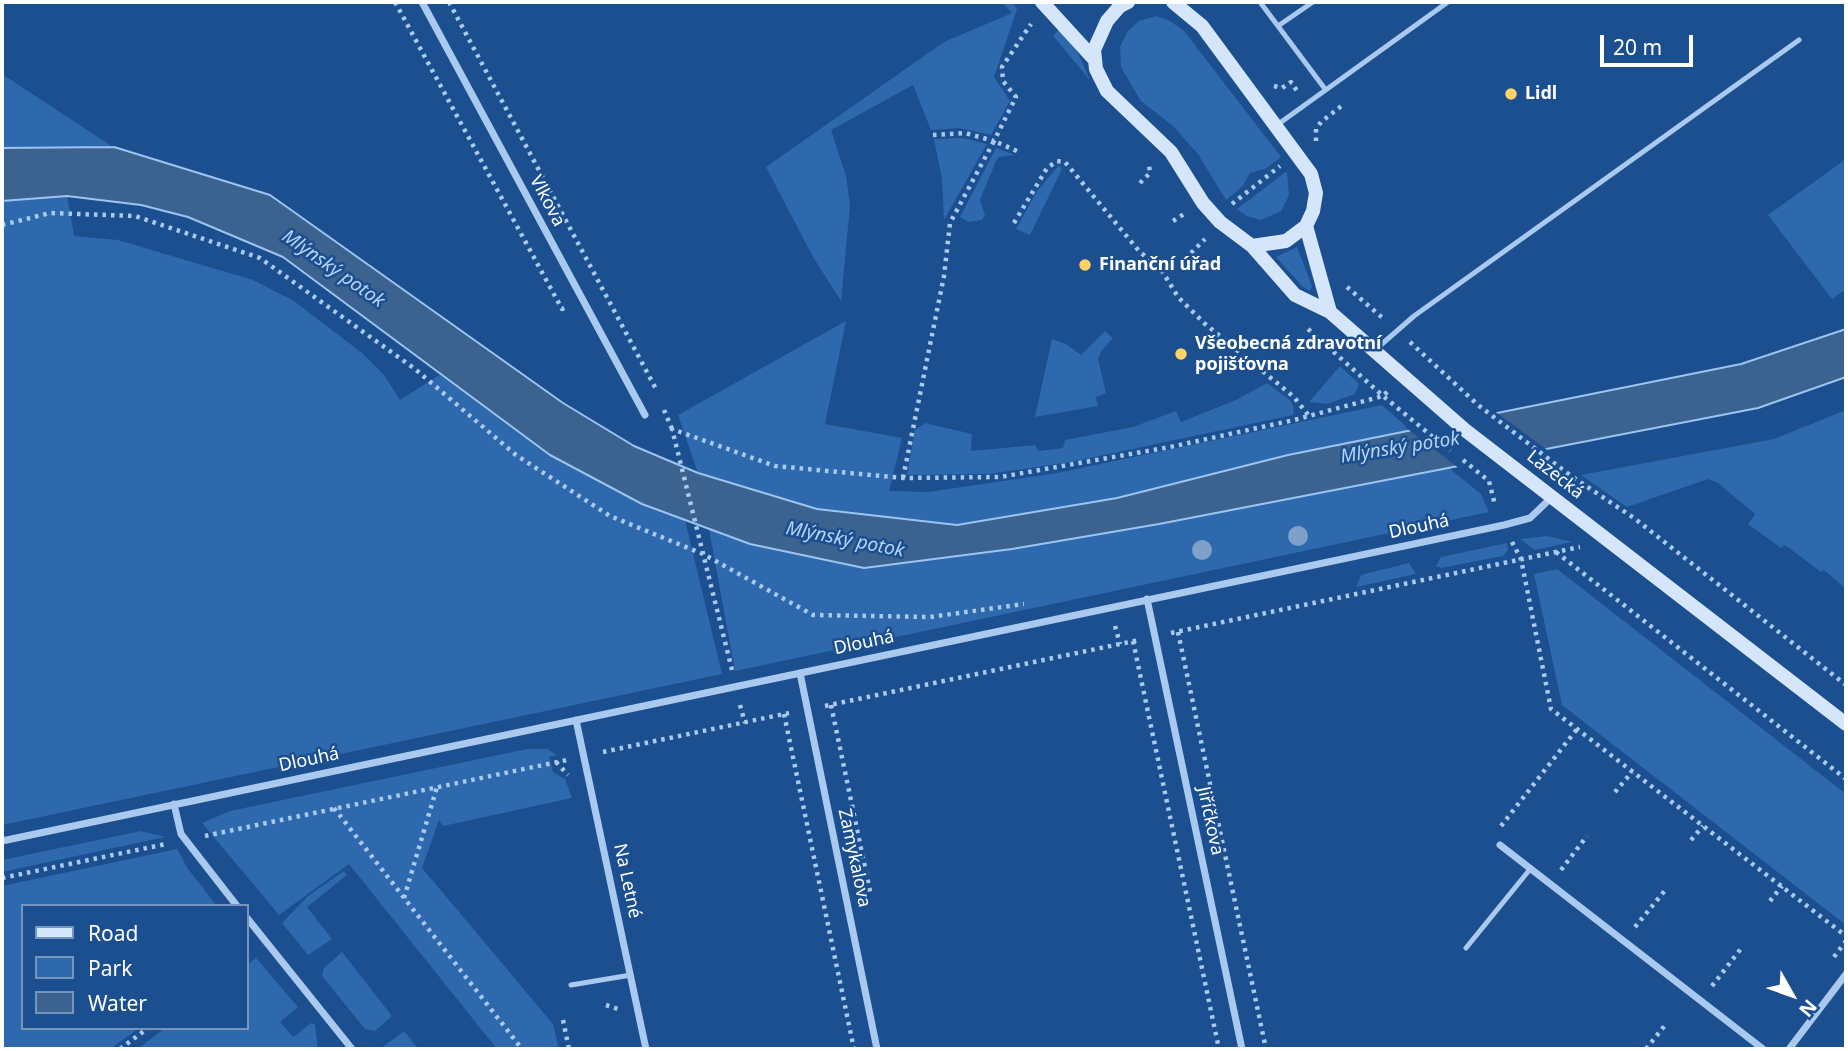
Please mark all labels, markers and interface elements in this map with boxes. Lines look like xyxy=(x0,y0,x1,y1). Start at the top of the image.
scale bar xyxy=(1603,21,1696,65)
text: 20 m xyxy=(1613,33,1662,61)
place label: Lidl xyxy=(1525,83,1557,105)
marker: Lidl xyxy=(1503,86,1519,102)
street label: Vlkova xyxy=(525,172,569,230)
water label: Mlýnský potok xyxy=(277,225,389,313)
place label: Finanční úřad xyxy=(1099,254,1221,276)
marker: Finanční úřad xyxy=(1077,257,1093,273)
place label: Všeobecná zdravotní pojišťovna xyxy=(1195,333,1381,376)
marker: Všeobecná zdravotní pojišťovna xyxy=(1173,346,1189,362)
water label: Mlýnský potok xyxy=(1339,427,1461,469)
street label: Lazecká xyxy=(1522,446,1588,504)
street label: Dlouhá xyxy=(1387,510,1451,544)
water label: Mlýnský potok xyxy=(784,517,906,563)
street label: Dlouhá xyxy=(832,626,896,660)
street label: Dlouhá xyxy=(277,743,341,777)
street label: Jiříčkova xyxy=(1192,785,1228,857)
street label: Zamykalova xyxy=(833,807,875,909)
street label: Na Letné xyxy=(609,842,645,920)
legend xyxy=(21,904,248,1030)
text: Road xyxy=(88,919,138,947)
text: Park xyxy=(88,954,132,982)
north arrow xyxy=(1757,960,1827,1030)
text: Water xyxy=(88,989,147,1017)
text: N xyxy=(1793,994,1823,1023)

